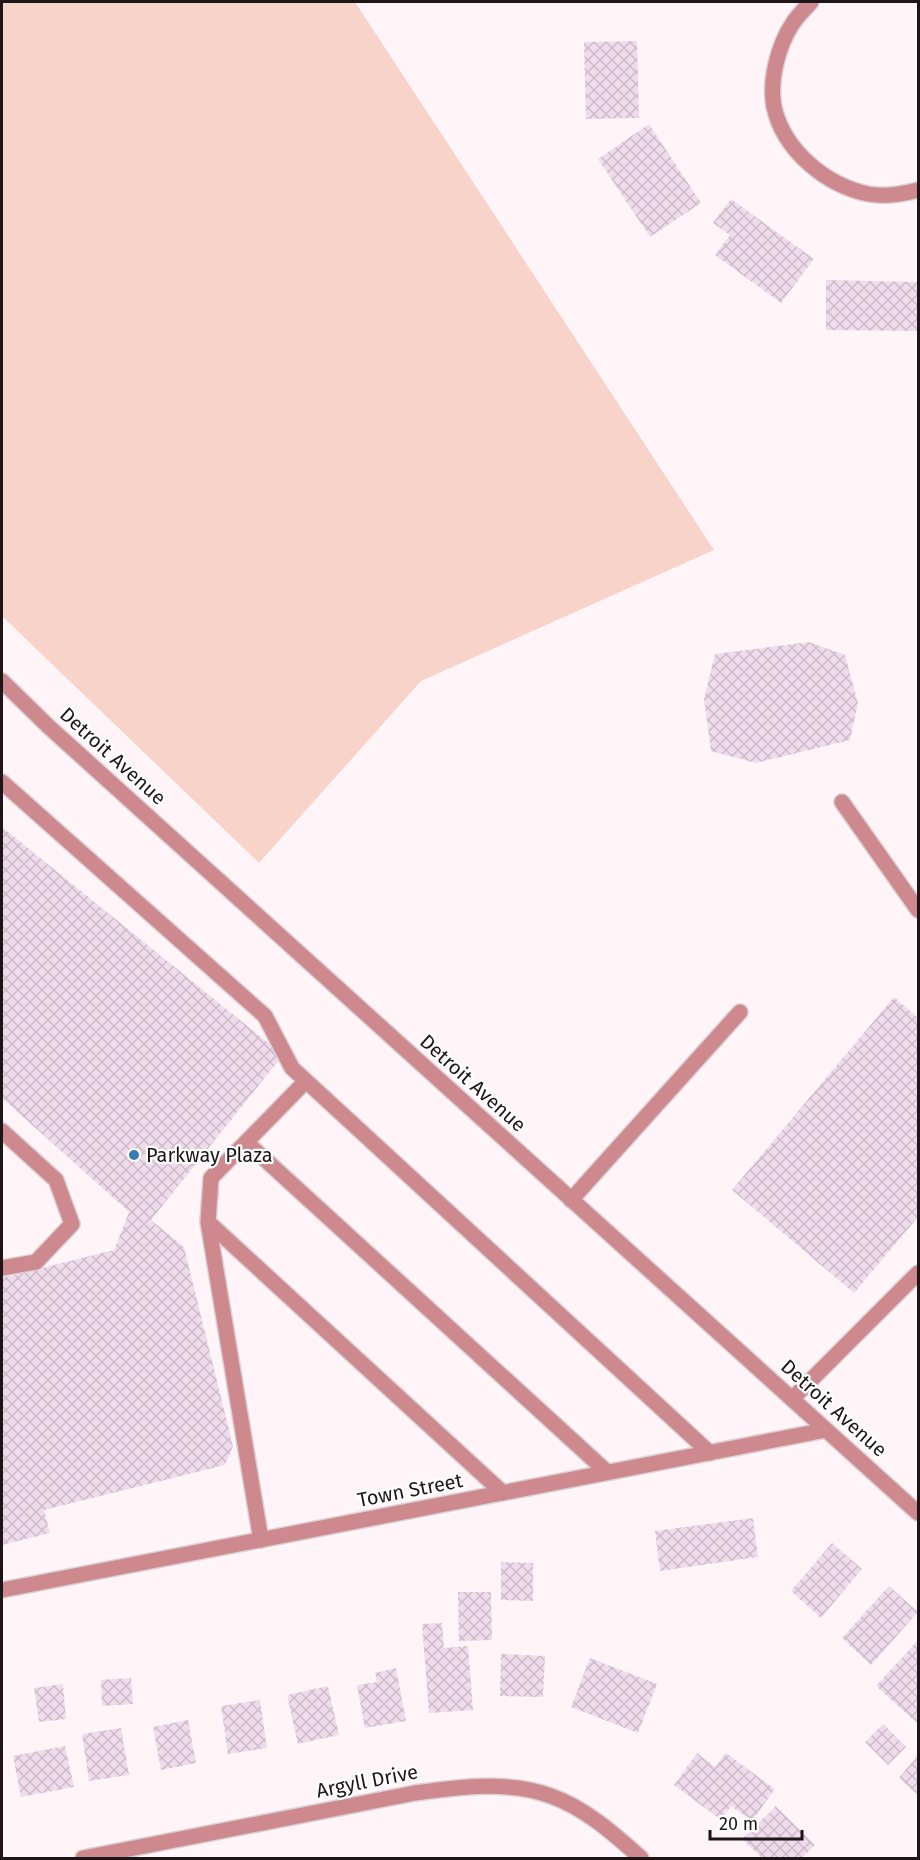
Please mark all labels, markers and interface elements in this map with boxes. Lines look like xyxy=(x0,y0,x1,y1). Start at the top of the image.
street label: Detroit Avenue xyxy=(55,702,171,810)
street label: Detroit Avenue xyxy=(415,1029,531,1137)
place label: Parkway Plaza xyxy=(146,1143,273,1167)
marker: Parkway Plaza xyxy=(127,1148,141,1162)
street label: Detroit Avenue xyxy=(776,1354,892,1462)
street label: Town Street xyxy=(355,1468,465,1512)
street label: Argyll Drive xyxy=(314,1759,420,1803)
scale bar xyxy=(710,1803,802,1841)
text: 20 m xyxy=(719,1813,758,1835)

